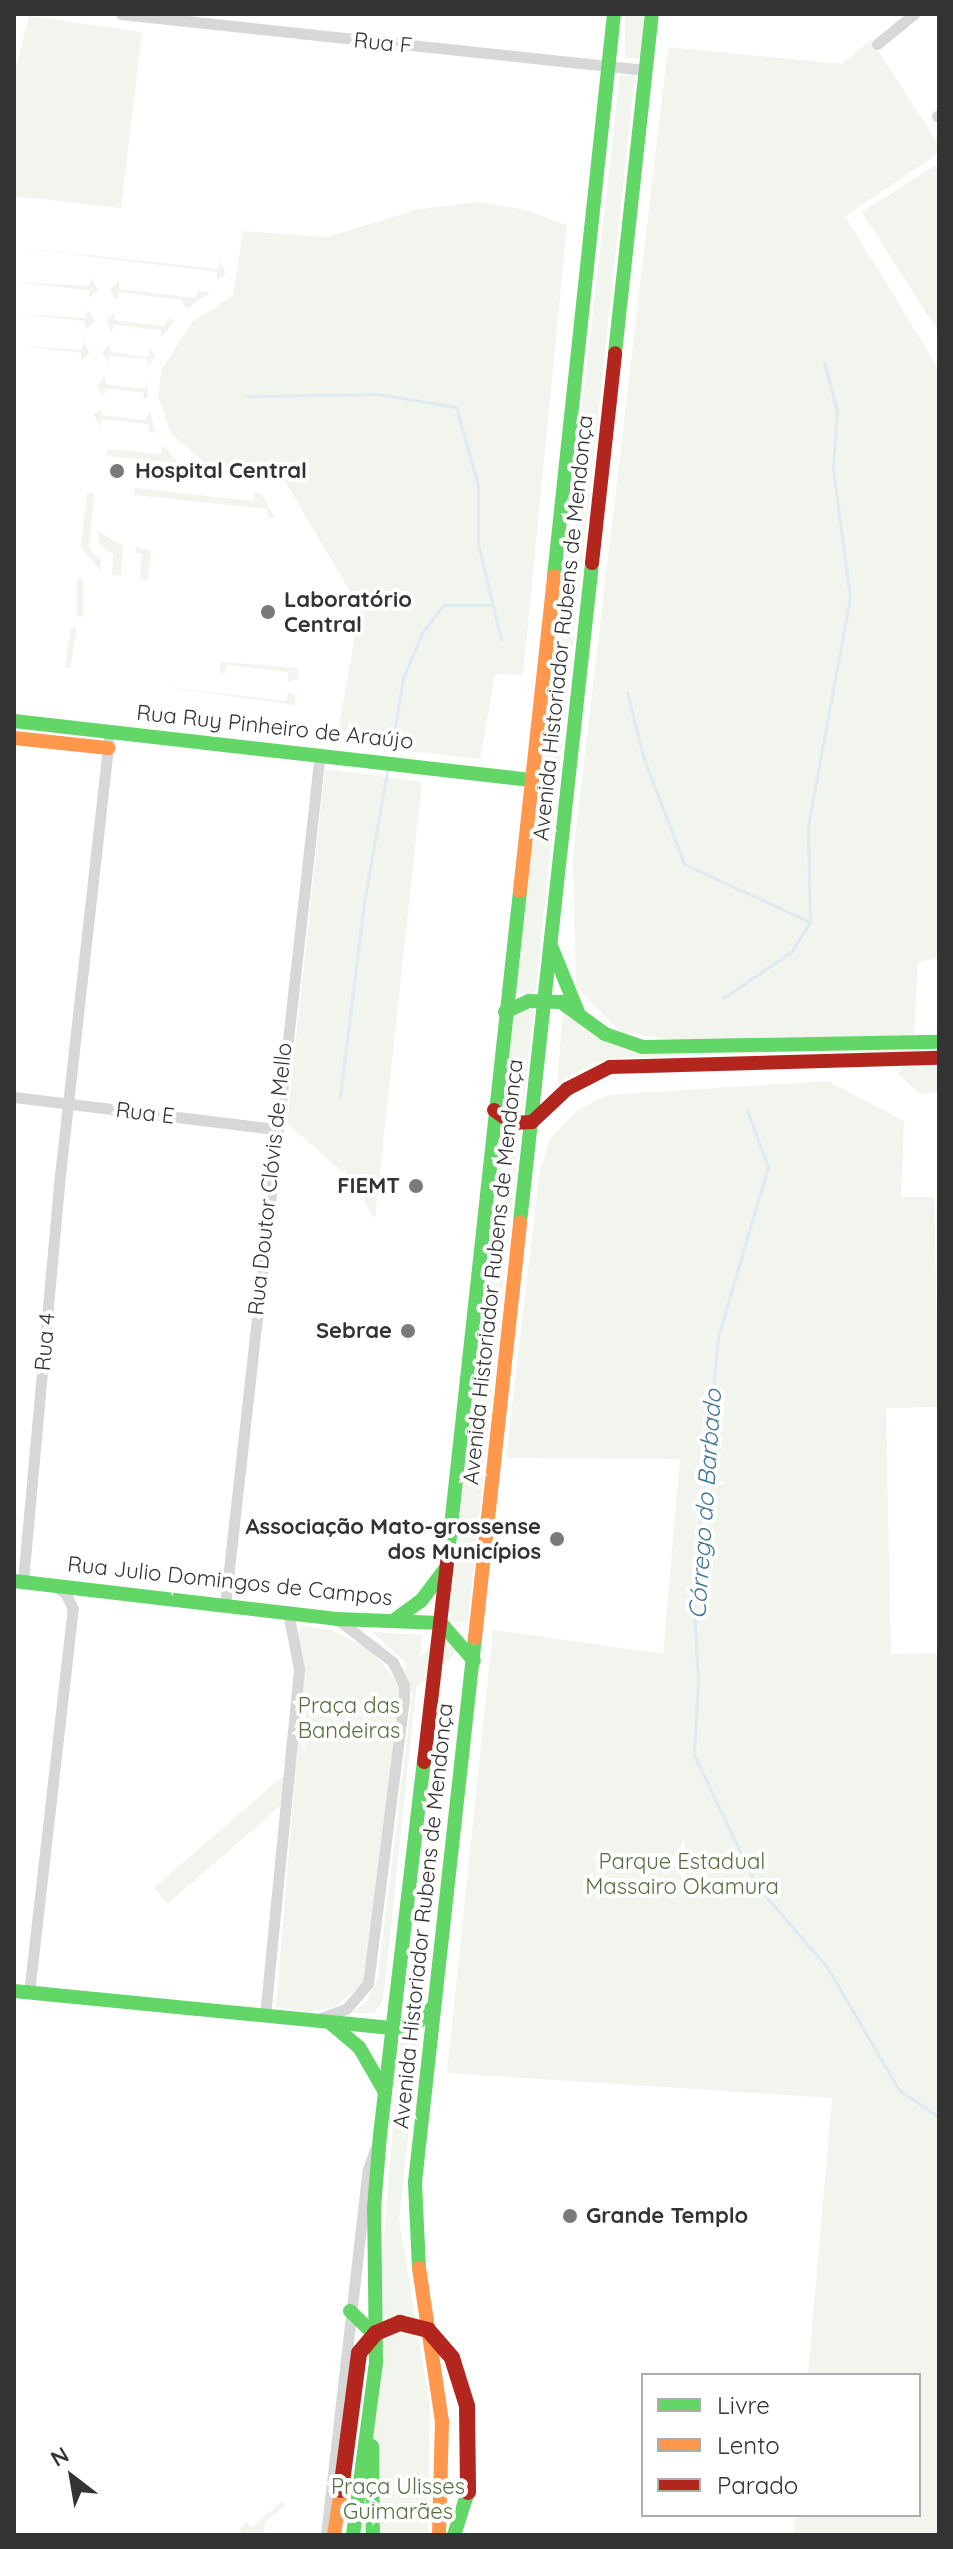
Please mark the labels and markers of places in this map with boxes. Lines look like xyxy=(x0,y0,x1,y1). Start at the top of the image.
place label: Hospital Central xyxy=(135,458,307,484)
marker: Hospital Central xyxy=(106,460,128,482)
place label: Laboratório Central xyxy=(284,586,412,638)
marker: Laboratório Central xyxy=(259,603,277,621)
place label: FIEMT xyxy=(337,1173,400,1199)
marker: FIEMT xyxy=(407,1177,425,1195)
place label: Sebrae xyxy=(316,1318,392,1344)
marker: Sebrae xyxy=(399,1322,417,1340)
place label: Associação Mato-grossense dos Municípios xyxy=(246,1513,541,1564)
marker: Associação Mato-grossense dos Municípios xyxy=(548,1530,566,1548)
place label: Grande Templo xyxy=(586,2203,748,2229)
marker: Grande Templo xyxy=(561,2207,579,2225)

